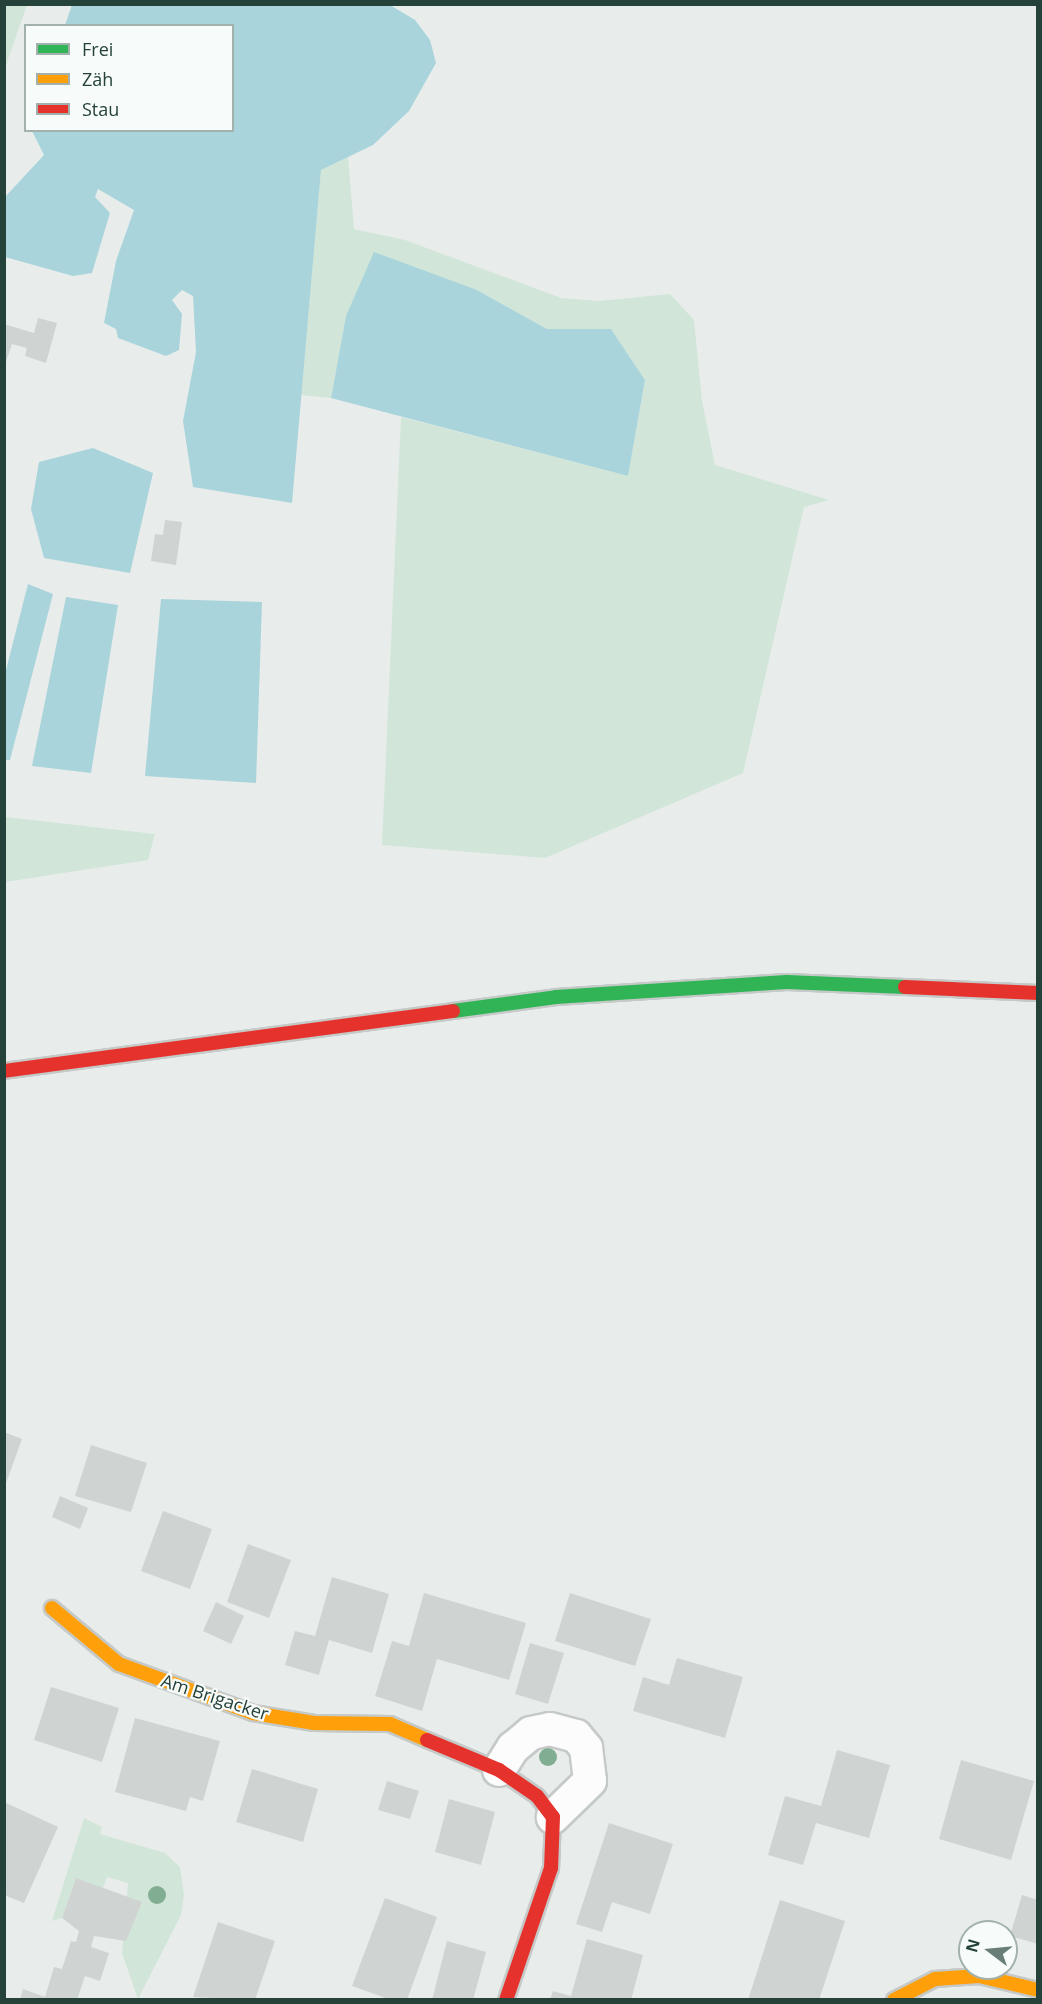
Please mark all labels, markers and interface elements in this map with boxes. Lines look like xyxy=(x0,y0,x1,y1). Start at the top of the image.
legend xyxy=(24,24,234,132)
text: Frei xyxy=(82,37,113,61)
text: Zäh xyxy=(82,67,113,91)
text: Stau xyxy=(82,97,119,121)
street label: Am Brigacker xyxy=(159,1669,271,1725)
north arrow xyxy=(958,1920,1018,1980)
text: N xyxy=(960,1936,985,1955)

